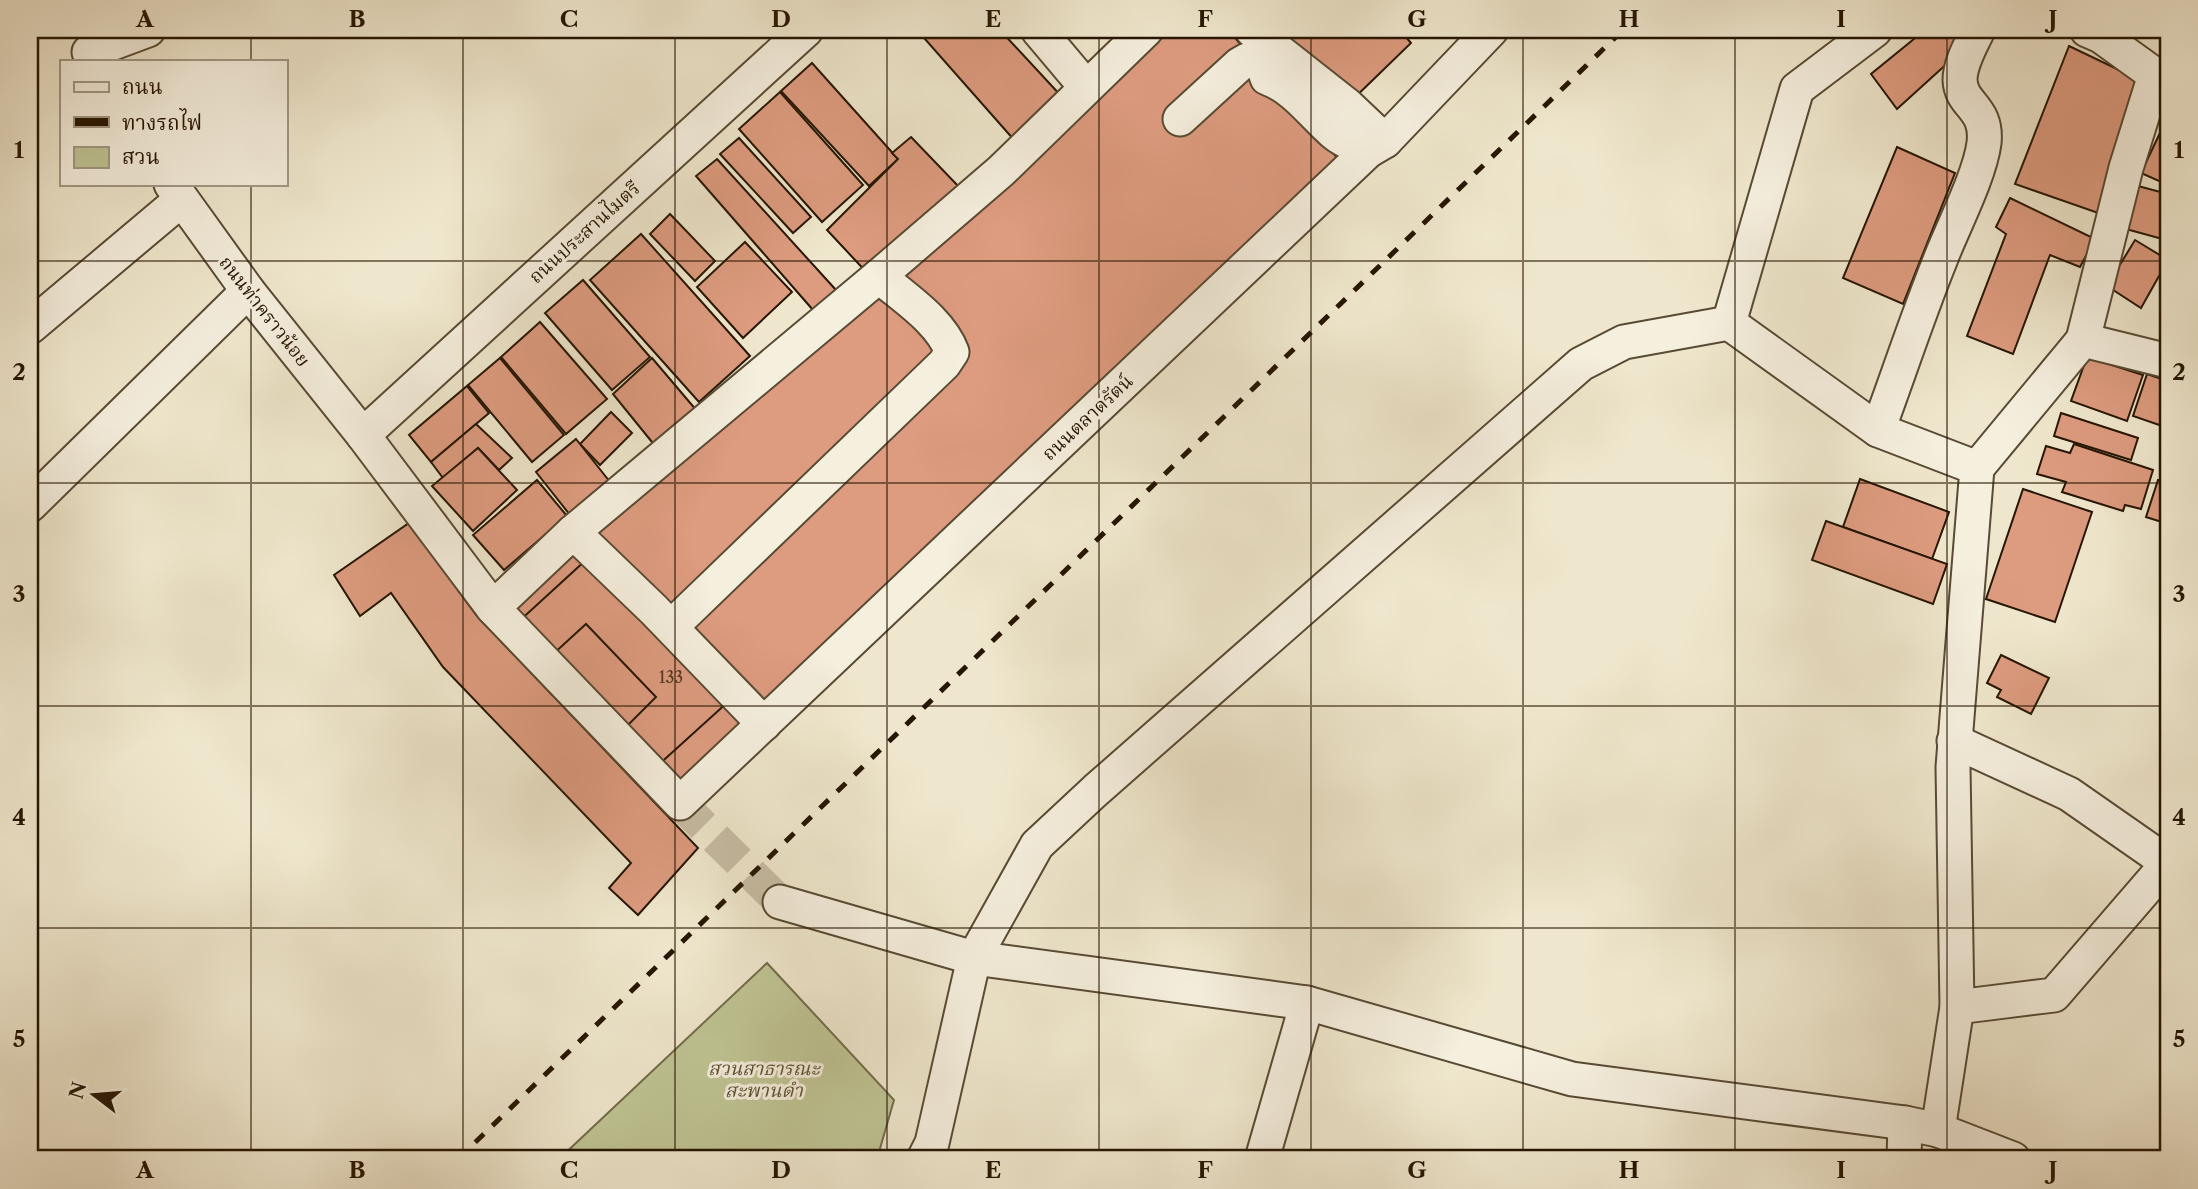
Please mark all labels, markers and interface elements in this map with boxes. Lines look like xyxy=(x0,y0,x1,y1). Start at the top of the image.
text: A xyxy=(135,5,155,33)
text: B xyxy=(348,5,366,33)
text: C xyxy=(560,5,578,33)
text: D xyxy=(771,5,791,33)
text: E xyxy=(985,5,1001,33)
text: F xyxy=(1197,5,1213,33)
text: G xyxy=(1407,5,1427,33)
text: H xyxy=(1619,5,1640,33)
text: I xyxy=(1836,5,1846,33)
text: J xyxy=(2044,5,2058,33)
legend xyxy=(60,60,287,186)
text: ถนน xyxy=(122,74,163,99)
text: ทางรถไฟ xyxy=(122,108,202,135)
text: 1 xyxy=(14,136,25,164)
text: 1 xyxy=(2174,136,2185,164)
text: สวน xyxy=(122,144,160,169)
street label: ถนนประสานไมตรี xyxy=(523,175,645,288)
street label: ถนนท่าคราวน้อย xyxy=(214,251,315,371)
text: 2 xyxy=(12,358,26,386)
text: 2 xyxy=(2172,358,2186,386)
street label: ถนนตลาดรัตน์ xyxy=(1037,369,1138,465)
text: 3 xyxy=(13,580,26,608)
text: 3 xyxy=(2173,580,2186,608)
house number: 133 xyxy=(659,667,683,687)
text: 4 xyxy=(12,803,26,831)
text: 4 xyxy=(2172,803,2186,831)
text: 5 xyxy=(13,1025,25,1053)
text: 5 xyxy=(2173,1025,2185,1053)
park label: สวนสาธารณะ สะพานดำ xyxy=(708,1057,822,1102)
north arrow xyxy=(60,1060,130,1130)
text: N xyxy=(65,1079,91,1102)
text: A xyxy=(135,1156,155,1184)
text: B xyxy=(348,1156,366,1184)
text: C xyxy=(560,1156,578,1184)
text: D xyxy=(771,1156,791,1184)
text: E xyxy=(985,1156,1001,1184)
text: F xyxy=(1197,1156,1213,1184)
text: G xyxy=(1407,1156,1427,1184)
text: H xyxy=(1619,1156,1640,1184)
text: I xyxy=(1836,1156,1846,1184)
text: J xyxy=(2044,1156,2058,1184)

